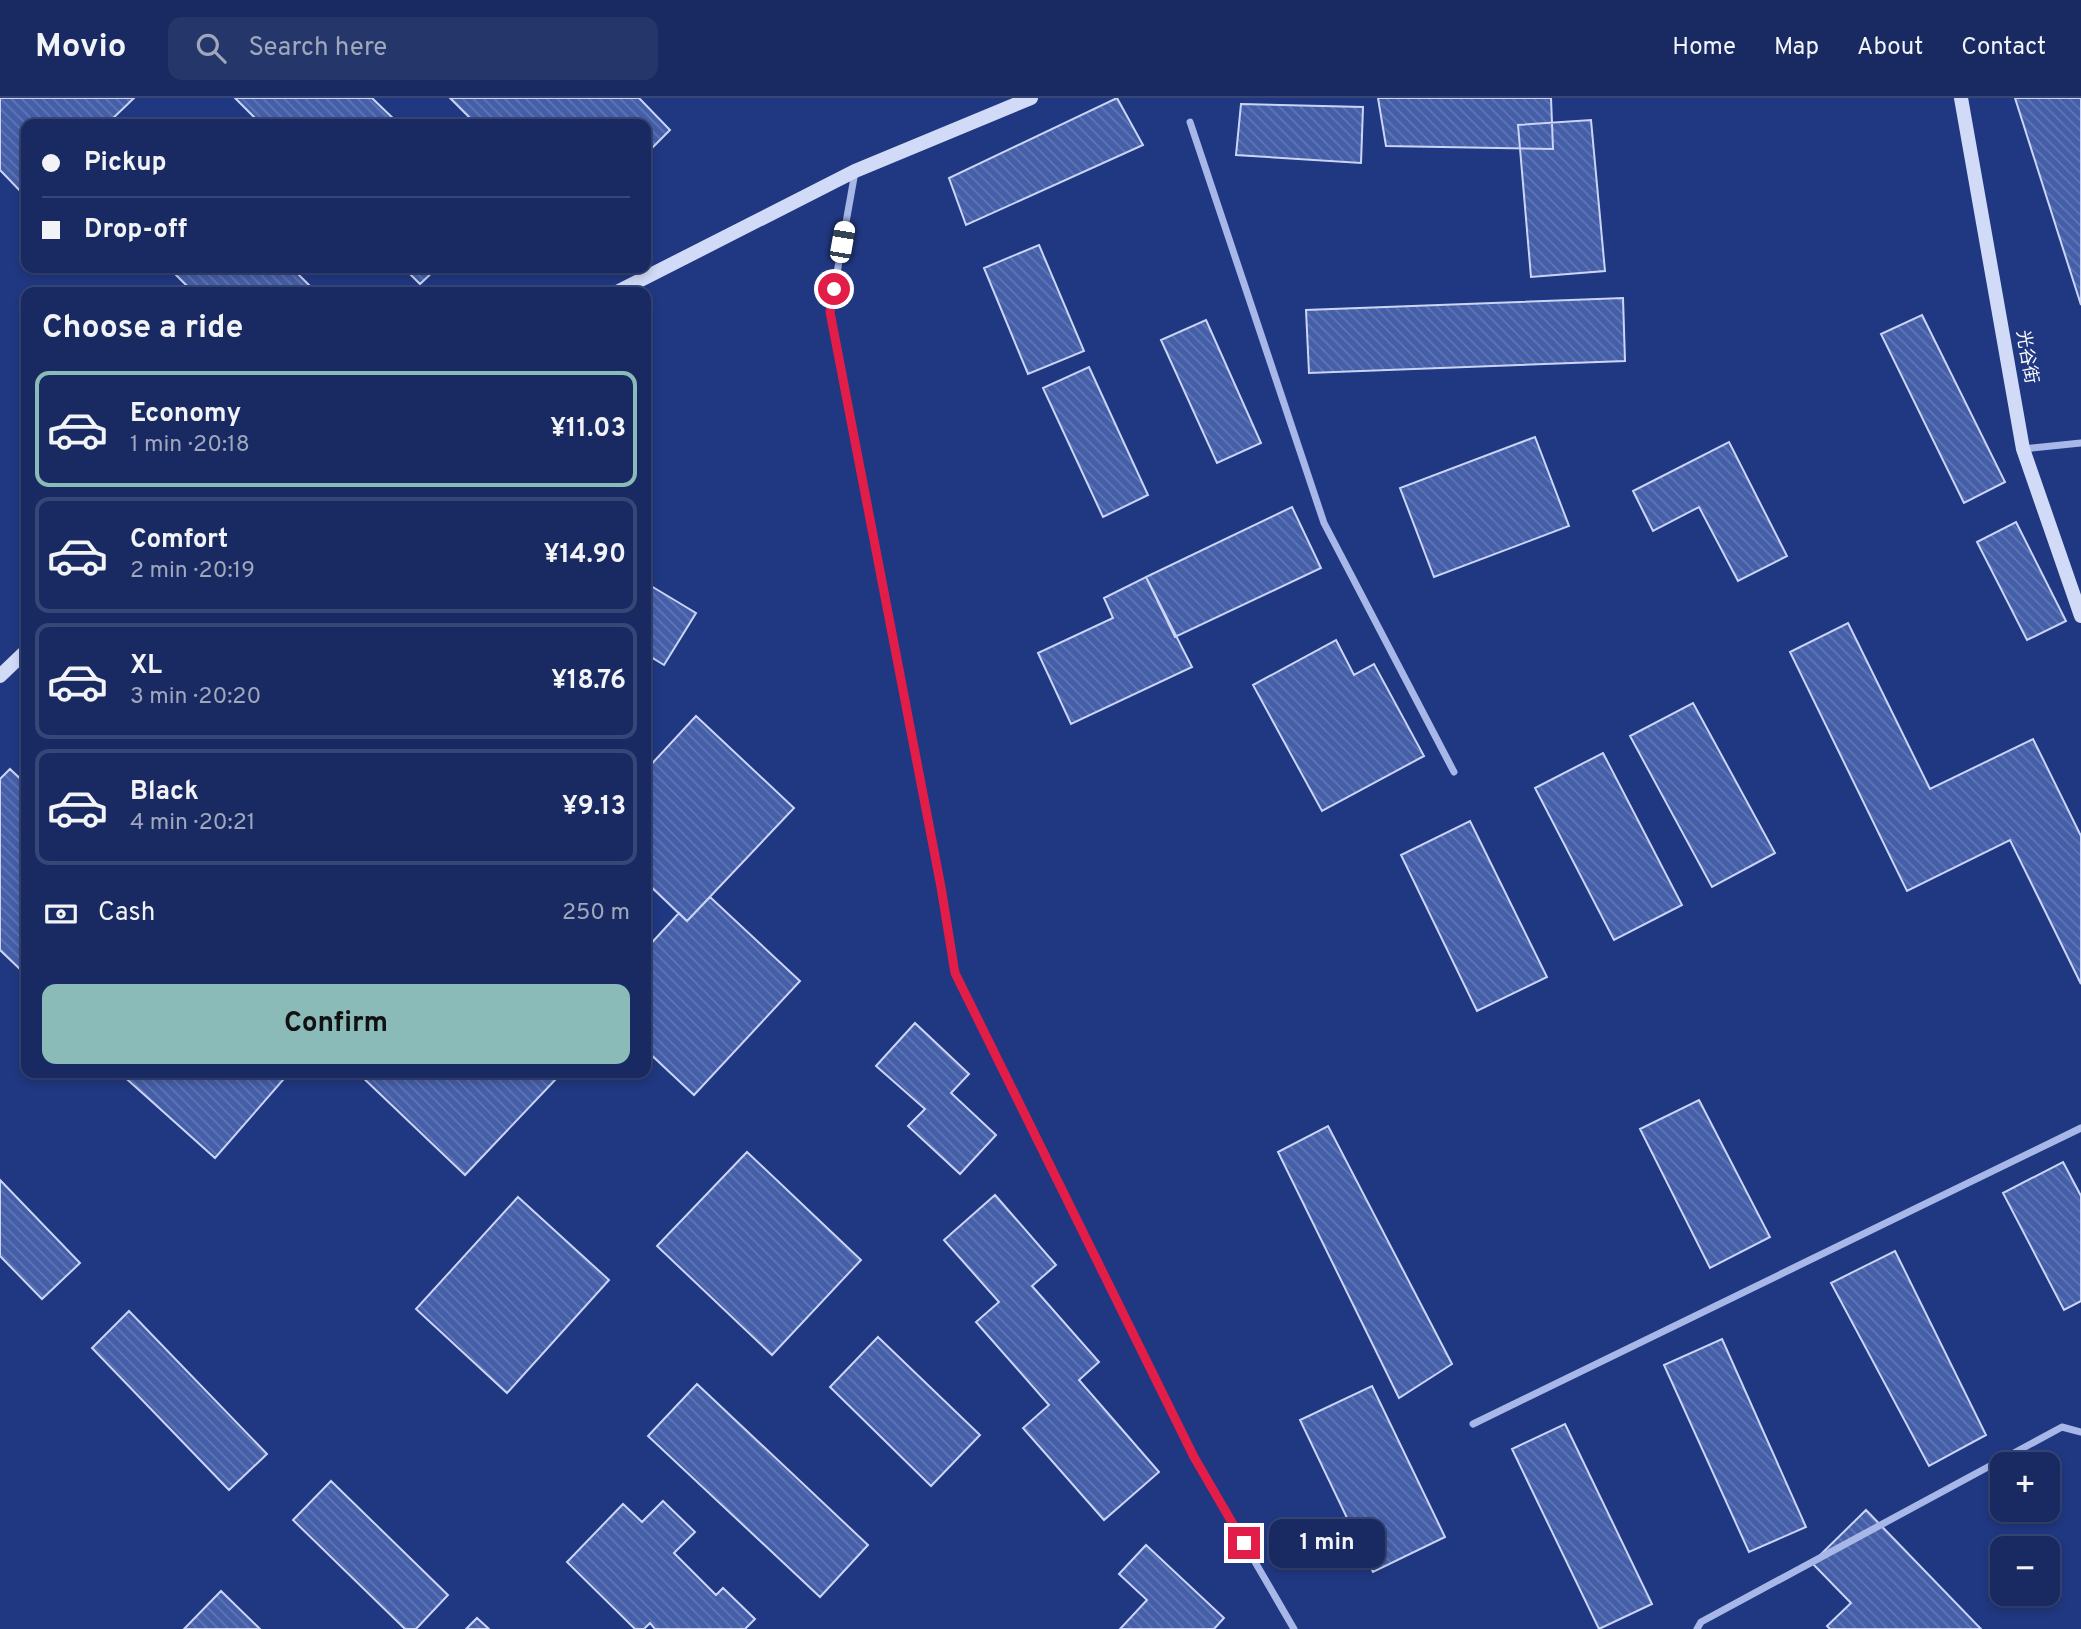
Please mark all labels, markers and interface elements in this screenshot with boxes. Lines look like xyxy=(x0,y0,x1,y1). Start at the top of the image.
search box xyxy=(168,17,658,80)
text: Movio xyxy=(35,27,126,69)
icon: search xyxy=(192,29,230,67)
text: Search here xyxy=(248,32,387,65)
text: Home xyxy=(1672,33,1736,63)
text: Map xyxy=(1774,33,1819,63)
text: About xyxy=(1857,33,1923,63)
text: Contact xyxy=(1961,33,2046,63)
text: Pickup xyxy=(84,147,167,180)
text: Drop-off xyxy=(84,214,187,247)
car xyxy=(829,219,856,265)
route start xyxy=(818,273,850,305)
text: Choose a ride xyxy=(42,309,243,349)
street label: 光谷街 xyxy=(2010,328,2042,386)
icon: car xyxy=(46,398,109,461)
text: Economy xyxy=(130,398,241,431)
text: ¥11.03 xyxy=(550,413,626,446)
text: 1 min · 20:18 xyxy=(130,431,250,460)
icon: car xyxy=(46,524,109,587)
text: Comfort xyxy=(130,524,228,557)
text: ¥14.90 xyxy=(544,539,626,572)
text: 2 min · 20:19 xyxy=(130,557,255,586)
icon: car xyxy=(46,650,109,713)
text: XL xyxy=(130,650,162,683)
text: ¥18.76 xyxy=(551,665,626,698)
text: 3 min · 20:20 xyxy=(130,683,261,712)
icon: car xyxy=(46,776,109,839)
text: Black xyxy=(130,776,199,809)
text: ¥9.13 xyxy=(562,791,626,824)
text: 4 min · 20:21 xyxy=(130,809,255,838)
icon: cash xyxy=(42,895,80,933)
text: Cash xyxy=(98,897,155,930)
text: 250 m xyxy=(562,899,630,928)
button: Confirm xyxy=(42,984,630,1064)
map controls xyxy=(1990,1452,2060,1606)
button: + xyxy=(1990,1452,2060,1522)
callout: 1 min xyxy=(1268,1518,1384,1568)
route end xyxy=(1228,1527,1260,1559)
text: 1 min xyxy=(1299,1529,1355,1558)
button: − xyxy=(1990,1536,2060,1606)

